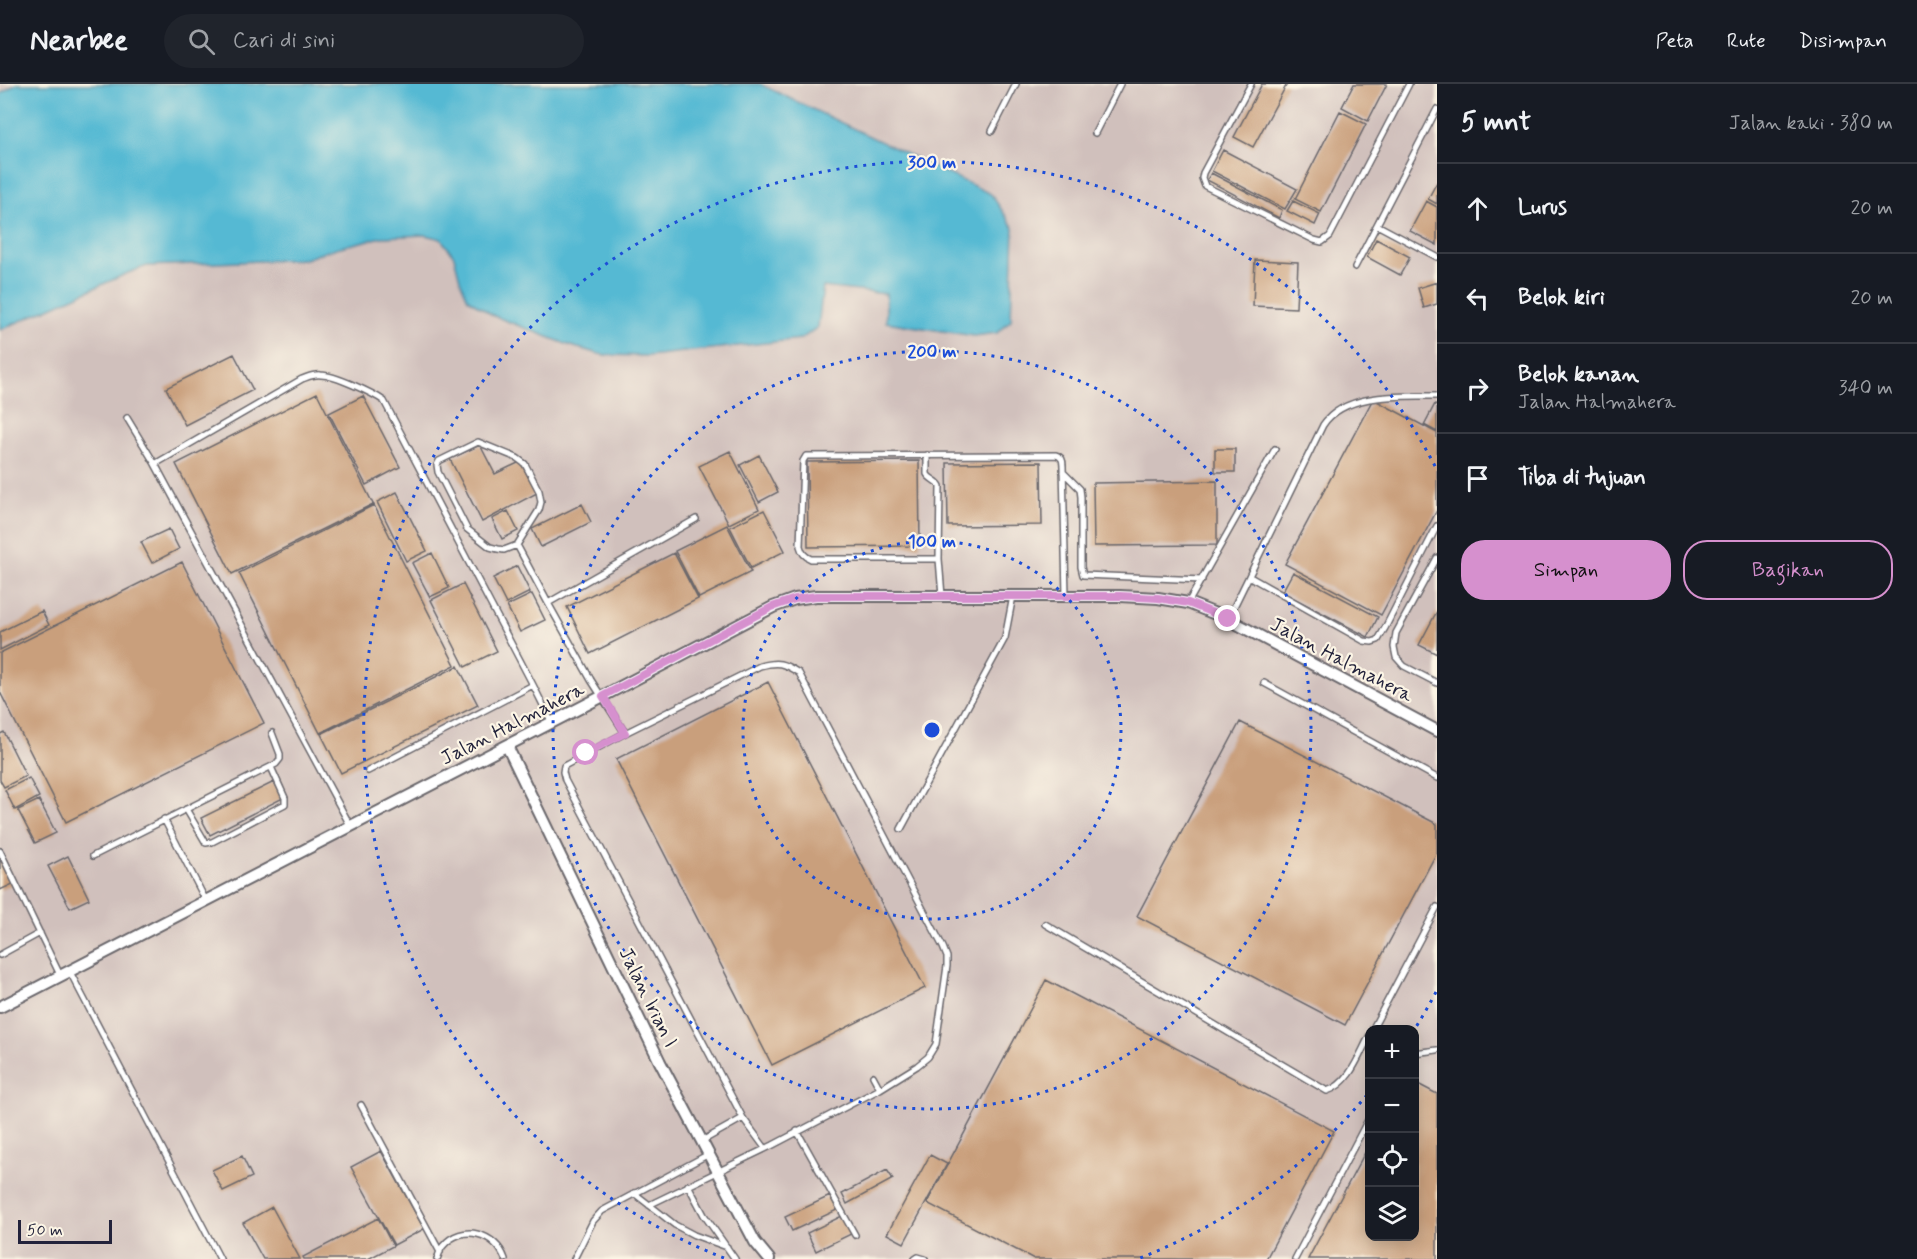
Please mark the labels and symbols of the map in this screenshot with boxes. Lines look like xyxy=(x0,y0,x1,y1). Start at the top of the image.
text: 300 m xyxy=(908,151,956,175)
text: 200 m xyxy=(907,340,957,364)
text: 100 m xyxy=(908,530,956,554)
route end xyxy=(1214,605,1240,631)
street label: Jalan Halmahera xyxy=(1265,611,1418,710)
street label: Jalan Halmahera xyxy=(436,676,590,772)
centre of rings xyxy=(922,720,942,740)
route start xyxy=(572,739,598,765)
street label: Jalan Irian I xyxy=(612,943,684,1052)
scale bar xyxy=(18,1217,112,1244)

